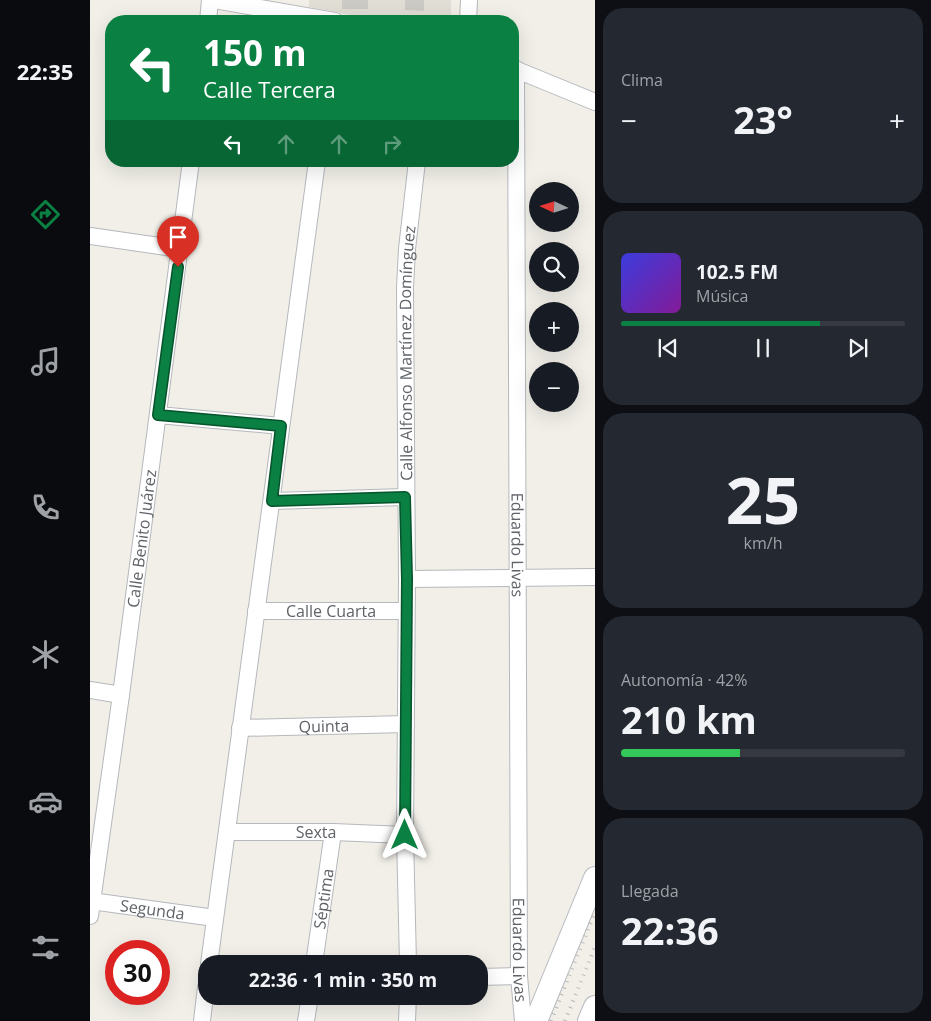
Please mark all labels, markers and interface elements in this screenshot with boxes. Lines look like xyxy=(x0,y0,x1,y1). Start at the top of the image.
text: 150 m xyxy=(203,29,307,76)
icon: left xyxy=(120,35,185,100)
text: 22:35 xyxy=(17,56,73,86)
text: Clima xyxy=(621,69,663,91)
text: Calle Tercera xyxy=(203,74,336,104)
text: 23° xyxy=(733,93,793,145)
text: − xyxy=(621,101,637,139)
text: + xyxy=(889,101,905,139)
icon: left xyxy=(219,130,247,158)
icon: ahead xyxy=(272,130,300,158)
icon: ahead xyxy=(325,130,353,158)
icon: right xyxy=(378,130,406,158)
north arrow xyxy=(529,182,579,232)
map controls xyxy=(529,182,579,412)
icon: directions xyxy=(28,197,63,232)
pin xyxy=(157,216,199,267)
icon: arrive xyxy=(164,223,192,251)
street label: Calle Alfonso Martínez Domínguez xyxy=(394,224,421,481)
button: search xyxy=(529,242,579,292)
text: 102.5 FM xyxy=(696,259,778,285)
text: Música xyxy=(696,285,748,307)
button: + xyxy=(529,302,579,352)
icon: previous xyxy=(654,334,682,362)
icon: pause xyxy=(749,334,777,362)
icon: next xyxy=(844,334,872,362)
icon: music xyxy=(28,344,63,379)
button: − xyxy=(529,362,579,412)
text: 25 xyxy=(726,455,800,543)
street label: Calle Benito Juárez xyxy=(122,468,161,609)
icon: phone xyxy=(28,490,63,525)
street label: Eduardo Livas xyxy=(506,493,529,597)
text: km/h xyxy=(744,532,782,554)
street label: Calle Cuarta xyxy=(286,600,376,622)
icon: climate xyxy=(28,637,63,672)
text: Autonomía · 42% xyxy=(621,669,747,691)
text: 210 km xyxy=(621,693,757,745)
street label: Quinta xyxy=(298,714,350,738)
icon: car xyxy=(28,784,63,819)
position arrow xyxy=(378,808,430,860)
street label: Sexta xyxy=(296,821,336,843)
street label: Séptima xyxy=(308,867,339,930)
text: Llegada xyxy=(621,880,679,902)
street label: Segunda xyxy=(119,894,186,925)
street label: Eduardo Livas xyxy=(508,898,532,1003)
text: 22:36 xyxy=(621,904,719,956)
icon: filters xyxy=(28,930,63,965)
speed limit sign: 30 xyxy=(105,940,170,1005)
text: 22:36 · 1 min · 350 m xyxy=(249,967,437,993)

